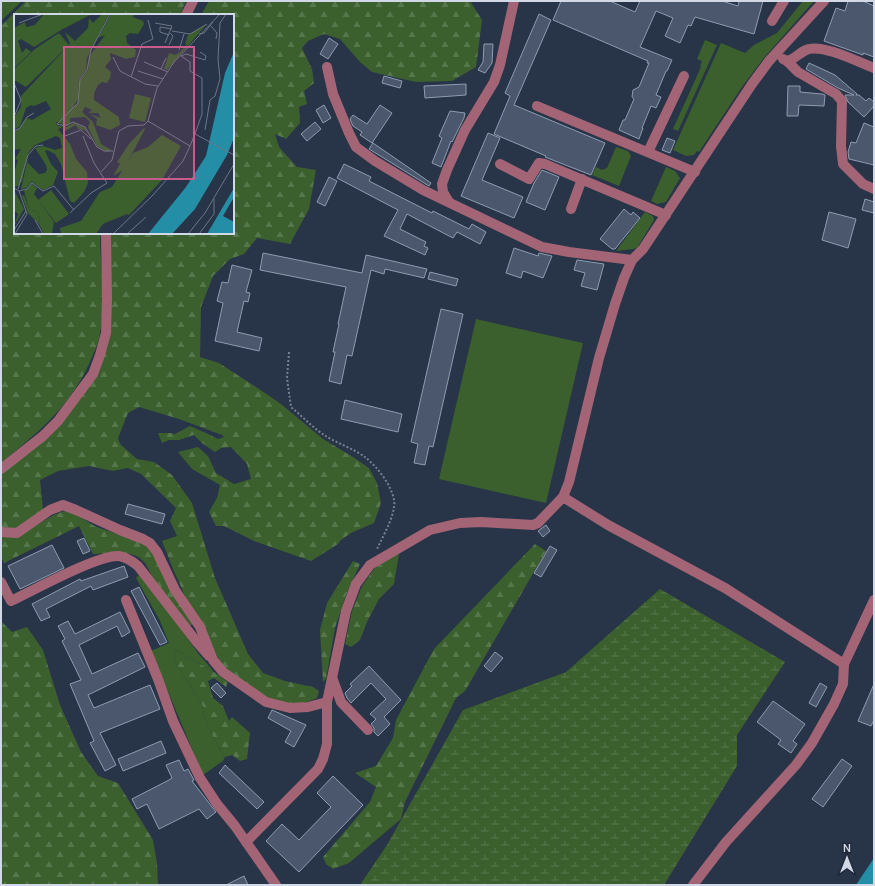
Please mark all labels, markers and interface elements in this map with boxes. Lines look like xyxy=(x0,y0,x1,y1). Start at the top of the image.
inset map xyxy=(14,14,234,234)
north arrow xyxy=(827,838,867,878)
text: N xyxy=(843,840,851,855)

